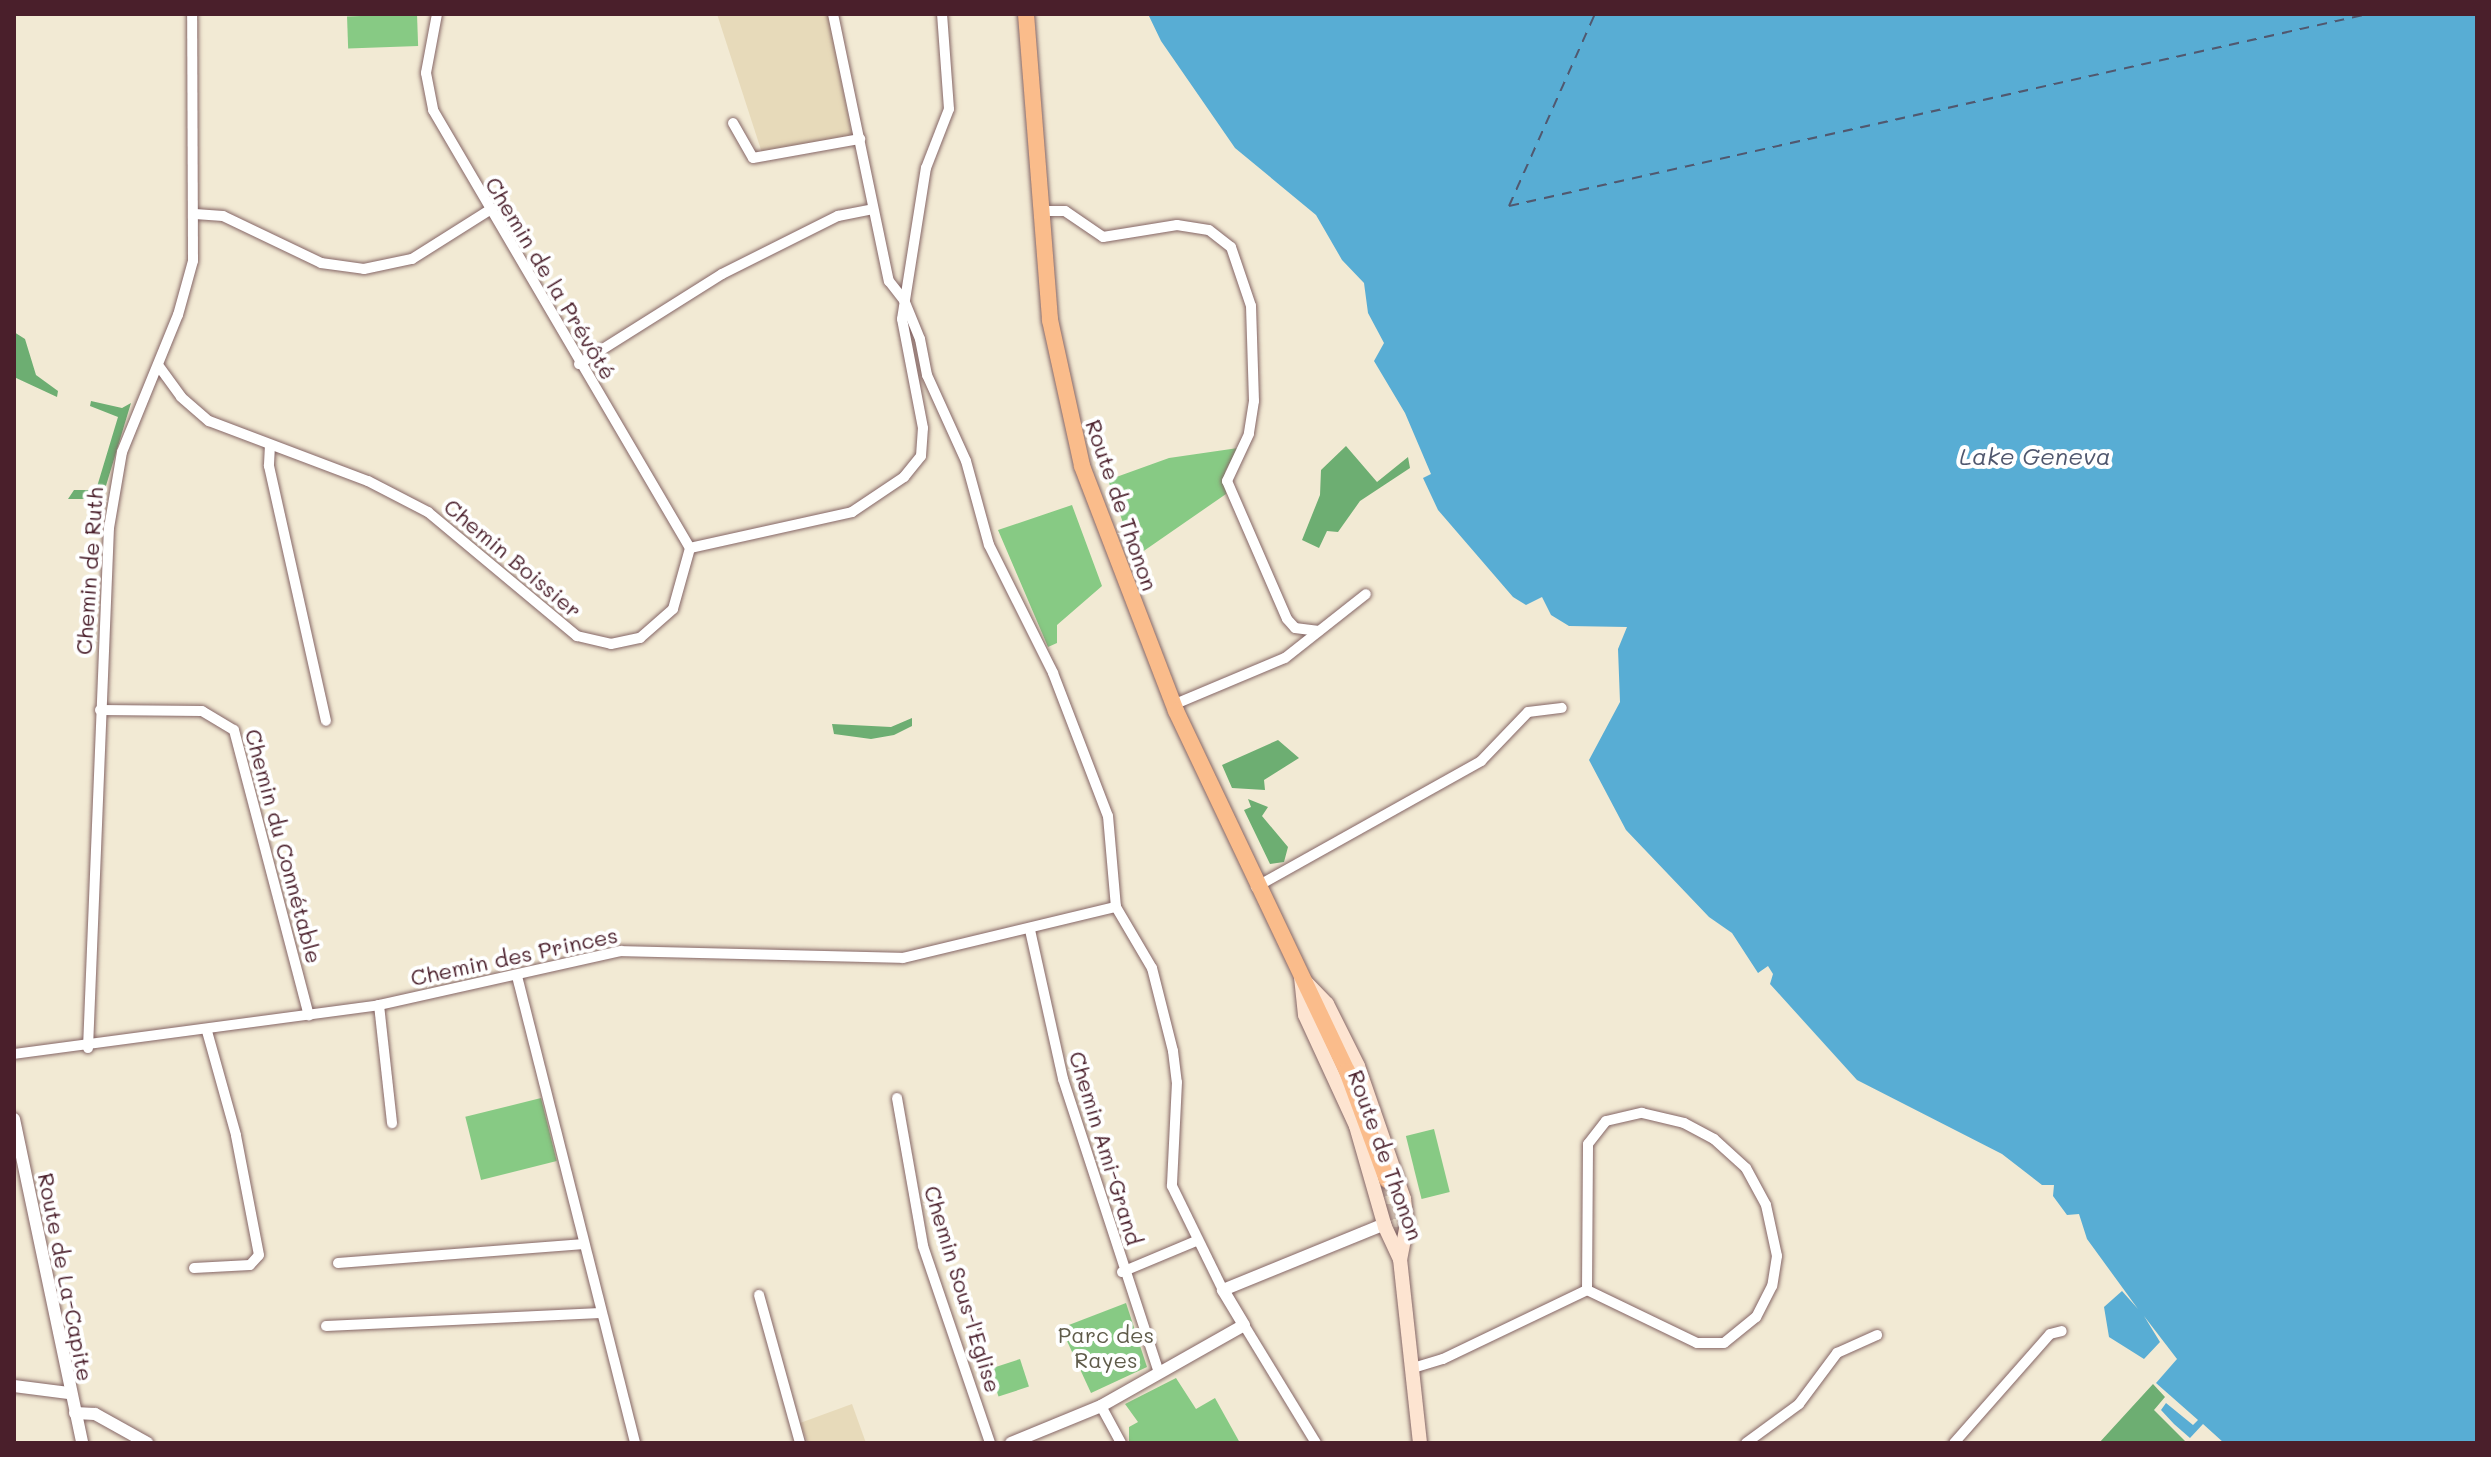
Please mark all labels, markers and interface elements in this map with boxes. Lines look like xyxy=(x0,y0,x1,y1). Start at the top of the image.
street label: Chemin de la Prévôté xyxy=(480,172,622,384)
street label: Route de Thonon xyxy=(1080,416,1164,594)
water label: Lake Geneva xyxy=(1959,442,2111,470)
street label: Chemin de Ruth xyxy=(70,486,108,656)
street label: Chemin Boissier xyxy=(439,493,587,623)
street label: Chemin du Connétable xyxy=(240,726,328,966)
street label: Chemin des Princes xyxy=(408,921,620,991)
street label: Chemin Ami-Grand xyxy=(1064,1048,1148,1248)
street label: Route de Thonon xyxy=(1343,1066,1429,1244)
street label: Route de La-Capite xyxy=(33,1171,99,1383)
street label: Chemin Sous-l'Eglise xyxy=(919,1182,1007,1396)
park label: Parc des Rayes xyxy=(1058,1321,1154,1372)

